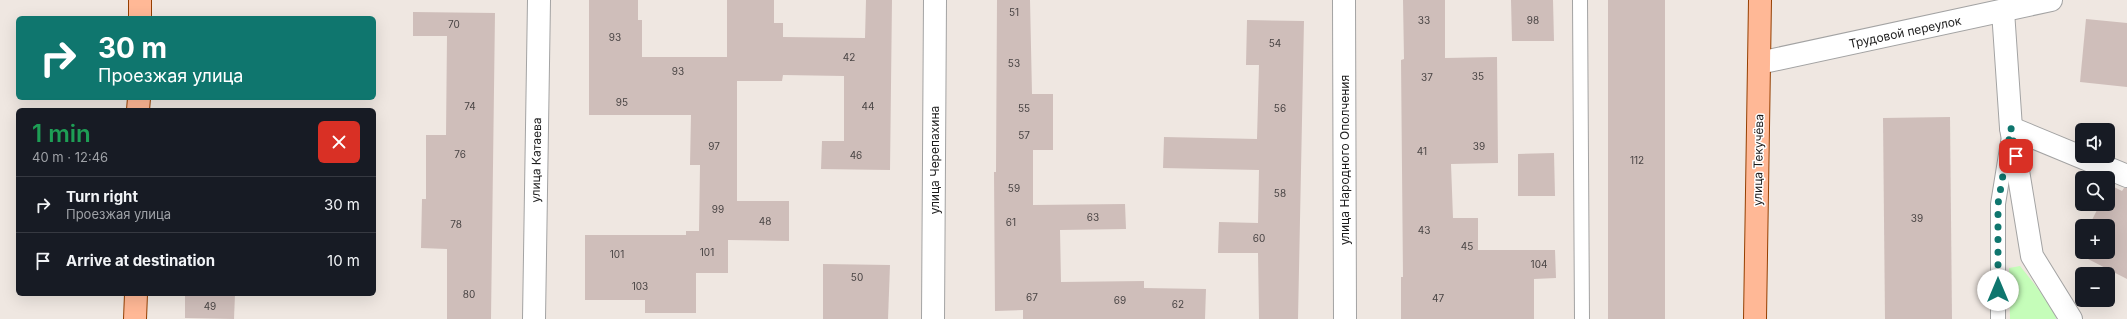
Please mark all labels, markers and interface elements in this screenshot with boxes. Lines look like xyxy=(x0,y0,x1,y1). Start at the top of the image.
house number: 51 xyxy=(1009,6,1019,18)
street label: Трудовой переулок xyxy=(1847,13,1963,51)
house number: 33 xyxy=(1418,14,1430,26)
house number: 98 xyxy=(1527,14,1539,26)
house number: 70 xyxy=(448,18,460,30)
text: 30 m xyxy=(98,31,167,65)
house number: 93 xyxy=(609,31,621,43)
icon: right xyxy=(32,32,84,84)
house number: 54 xyxy=(1269,37,1281,49)
house number: 42 xyxy=(843,51,855,63)
house number: 53 xyxy=(1008,57,1020,69)
text: Проезжая улица xyxy=(98,65,243,86)
house number: 93 xyxy=(672,65,684,77)
house number: 35 xyxy=(1472,70,1484,82)
house number: 37 xyxy=(1421,71,1433,83)
street label: улица Народного Ополчения xyxy=(1337,75,1352,245)
house number: 95 xyxy=(616,96,628,108)
house number: 74 xyxy=(464,100,476,112)
house number: 44 xyxy=(862,100,874,112)
house number: 55 xyxy=(1018,102,1030,114)
house number: 56 xyxy=(1274,102,1286,114)
street label: улица Черепахина xyxy=(927,106,942,214)
street label: улица Текучёва xyxy=(1750,114,1766,206)
street label: улица Катаева xyxy=(528,117,544,203)
text: 1 min xyxy=(32,119,91,148)
button: close xyxy=(318,121,360,163)
map controls xyxy=(2075,123,2115,307)
button: sound xyxy=(2075,123,2115,163)
house number: 57 xyxy=(1018,129,1030,141)
pin xyxy=(1999,139,2033,173)
house number: 97 xyxy=(708,140,720,152)
house number: 39 xyxy=(1473,140,1485,152)
house number: 41 xyxy=(1417,145,1427,157)
icon: arrive xyxy=(2005,145,2027,167)
house number: 76 xyxy=(454,148,466,160)
text: 40 m · 12:46 xyxy=(32,149,108,165)
house number: 46 xyxy=(850,149,862,161)
house number: 112 xyxy=(1630,154,1644,166)
button: search xyxy=(2075,171,2115,211)
house number: 59 xyxy=(1008,182,1020,194)
text: Turn right xyxy=(66,187,138,206)
house number: 58 xyxy=(1274,187,1286,199)
icon: right xyxy=(32,194,54,216)
text: 30 m xyxy=(324,195,360,214)
house number: 99 xyxy=(712,203,724,215)
text: Проезжая улица xyxy=(66,206,171,222)
house number: 63 xyxy=(1087,211,1099,223)
house number: 39 xyxy=(1911,212,1923,224)
house number: 48 xyxy=(759,215,771,227)
house number: 61 xyxy=(1006,216,1016,228)
house number: 78 xyxy=(450,218,462,230)
button: + xyxy=(2075,219,2115,259)
house number: 43 xyxy=(1418,224,1430,236)
house number: 60 xyxy=(1253,232,1265,244)
house number: 45 xyxy=(1461,240,1473,252)
house number: 101 xyxy=(700,246,714,258)
house number: 101 xyxy=(610,248,624,260)
icon: arrive xyxy=(32,250,54,272)
text: Arrive at destination xyxy=(66,251,215,270)
text: 10 m xyxy=(327,251,360,270)
house number: 104 xyxy=(1531,258,1547,270)
button: − xyxy=(2075,267,2115,307)
position arrow xyxy=(1977,269,2019,311)
house number: 50 xyxy=(851,271,863,283)
house number: 103 xyxy=(632,280,648,292)
house number: 80 xyxy=(463,288,475,300)
house number: 67 xyxy=(1026,291,1038,303)
house number: 47 xyxy=(1432,292,1444,304)
house number: 69 xyxy=(1114,294,1126,306)
house number: 62 xyxy=(1172,298,1184,310)
house number: 49 xyxy=(204,300,216,312)

